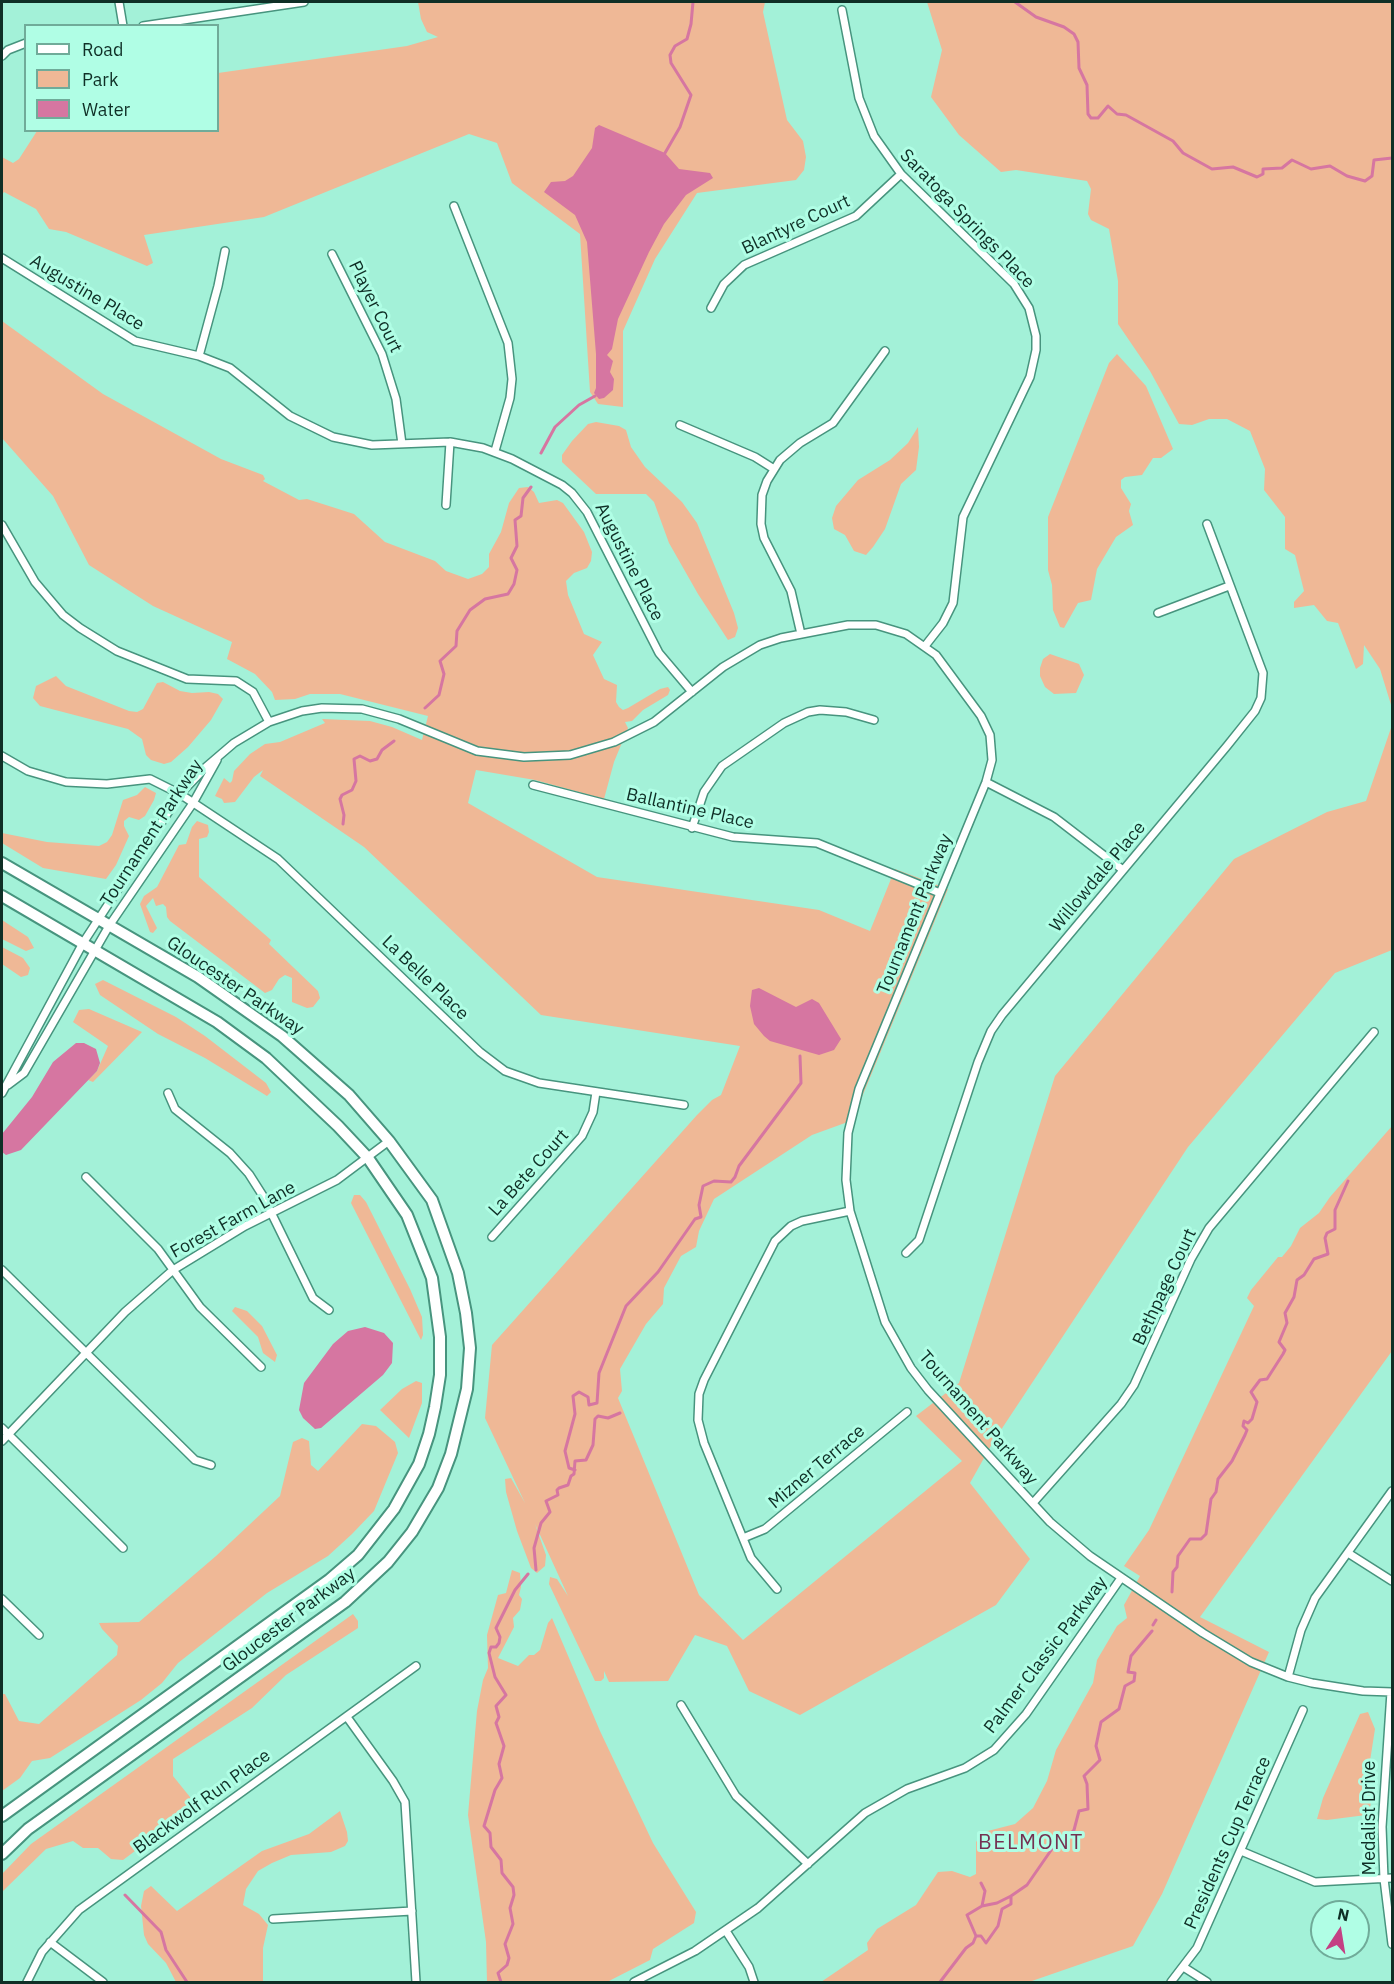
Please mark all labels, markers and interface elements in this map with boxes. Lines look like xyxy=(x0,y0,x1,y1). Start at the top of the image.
legend xyxy=(24,24,219,132)
text: Road xyxy=(82,38,123,61)
text: Park xyxy=(82,68,118,91)
text: Water xyxy=(82,98,130,121)
street label: Saratoga Springs Place xyxy=(895,145,1039,293)
street label: Blantyre Court xyxy=(738,191,854,259)
street label: Augustine Place xyxy=(26,250,148,336)
street label: Player Court xyxy=(343,258,407,356)
street label: Augustine Place xyxy=(590,499,668,625)
street label: Tournament Parkway xyxy=(96,755,208,911)
street label: Ballantine Place xyxy=(624,784,756,834)
street label: Willowdale Place xyxy=(1046,817,1150,937)
street label: Tournament Parkway xyxy=(873,831,957,997)
street label: La Belle Place xyxy=(377,931,473,1025)
street label: Gloucester Parkway xyxy=(162,932,308,1040)
street label: La Bete Court xyxy=(484,1125,574,1221)
street label: Forest Farm Lane xyxy=(167,1177,299,1263)
street label: Bethpage Court xyxy=(1129,1225,1201,1349)
street label: Tournament Parkway xyxy=(914,1346,1042,1490)
street label: Mizner Terrace xyxy=(764,1420,870,1514)
street label: Gloucester Parkway xyxy=(218,1563,360,1677)
street label: Palmer Classic Parkway xyxy=(980,1572,1112,1738)
street label: Blackwolf Run Place xyxy=(129,1745,275,1859)
street label: Presidents Cup Terrace xyxy=(1180,1753,1276,1933)
street label: Medalist Drive xyxy=(1359,1761,1381,1875)
district label: BELMONT xyxy=(978,1830,1084,1856)
north arrow xyxy=(1310,1900,1370,1960)
text: N xyxy=(1336,1903,1351,1925)

